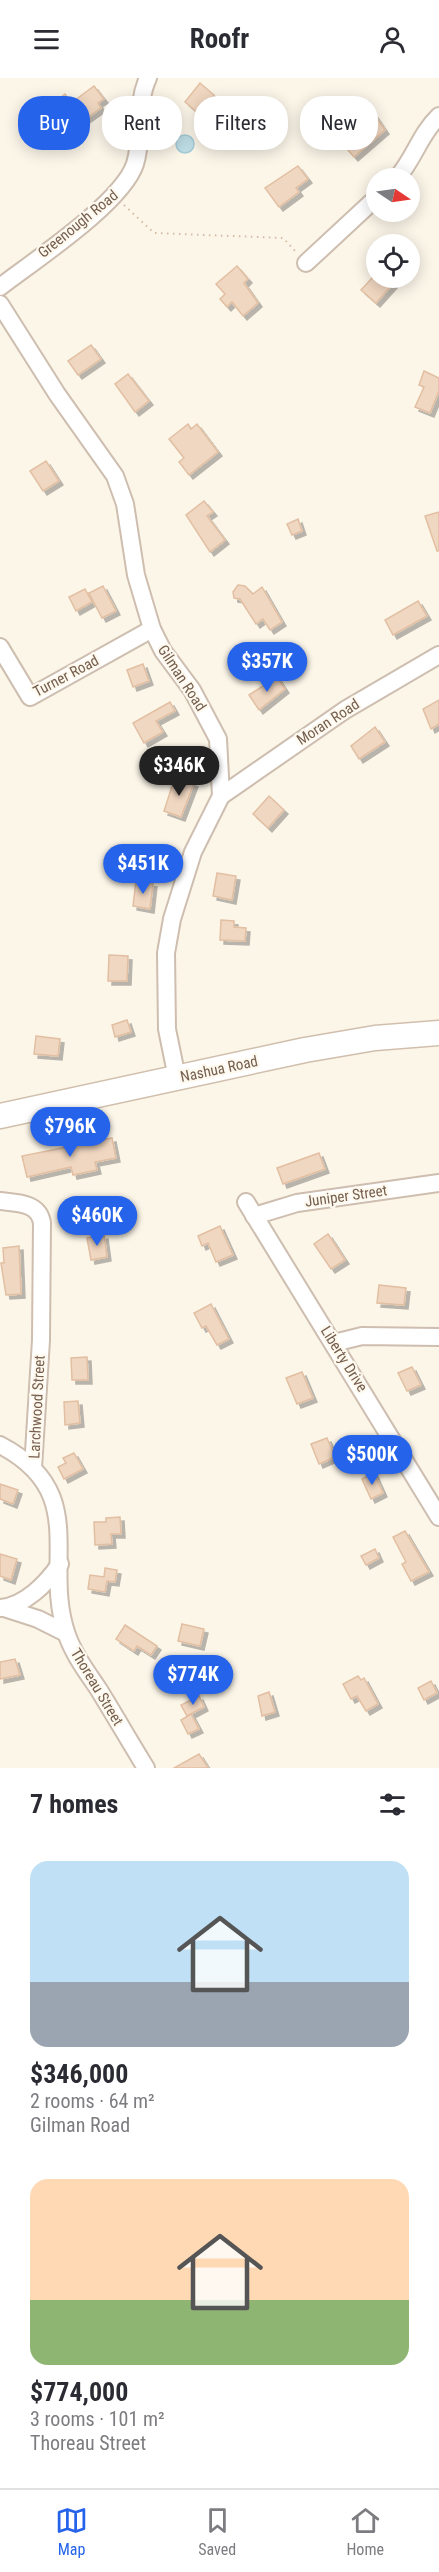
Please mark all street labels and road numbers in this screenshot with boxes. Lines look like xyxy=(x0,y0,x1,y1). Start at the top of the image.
street label: Greenough Road xyxy=(34,186,122,262)
street label: Gilman Road xyxy=(154,642,210,714)
street label: Turner Road xyxy=(30,651,102,701)
street label: Moran Road xyxy=(293,695,363,749)
street label: Nashua Road xyxy=(179,1052,259,1086)
street label: Juniper Street xyxy=(304,1181,388,1211)
street label: Liberty Drive xyxy=(317,1323,371,1395)
street label: Larchwood Street xyxy=(25,1355,49,1459)
street label: Thoreau Street xyxy=(67,1645,127,1729)

